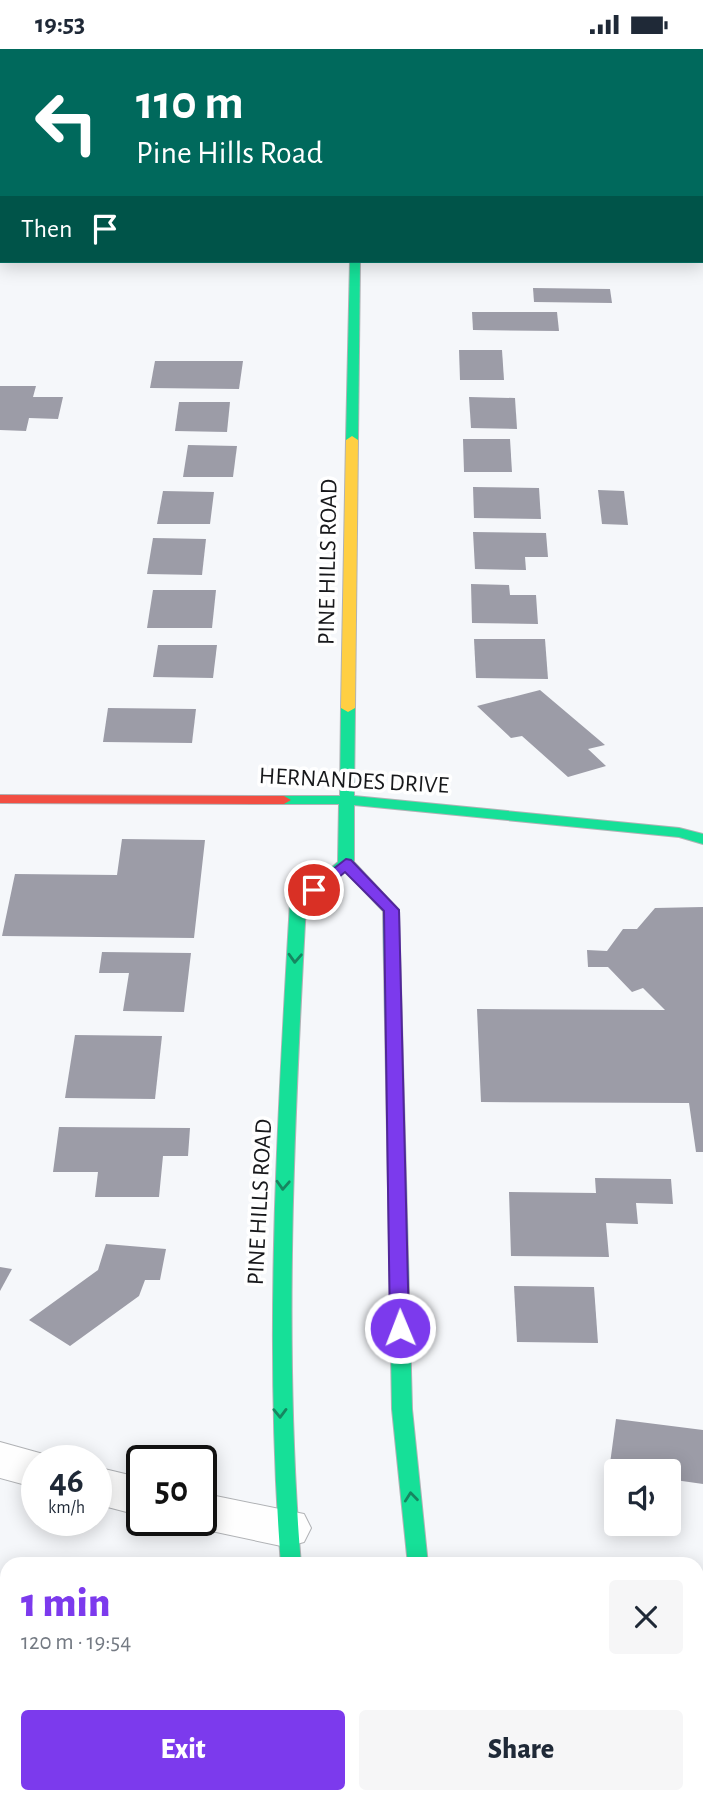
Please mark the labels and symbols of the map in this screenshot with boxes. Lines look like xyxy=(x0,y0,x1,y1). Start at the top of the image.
street label: PINE HILLS ROAD xyxy=(315,479,341,645)
street label: HERNANDES DRIVE xyxy=(258,764,450,798)
pin xyxy=(284,860,344,920)
one-way arrow xyxy=(288,953,303,964)
street label: PINE HILLS ROAD xyxy=(244,1118,276,1286)
one-way arrow xyxy=(276,1180,291,1191)
position arrow xyxy=(363,1291,437,1365)
one-way arrow xyxy=(272,1408,288,1419)
speed limit sign: 50 xyxy=(126,1445,217,1536)
one-way arrow xyxy=(403,1491,418,1503)

